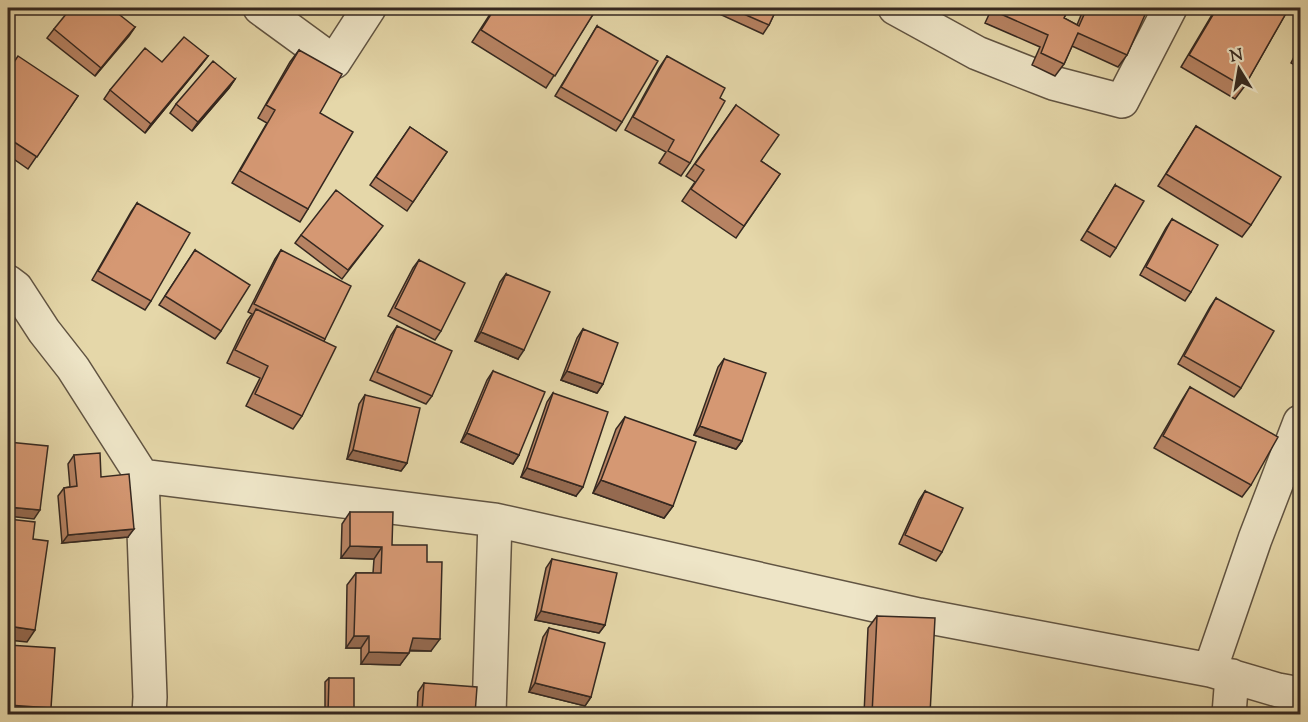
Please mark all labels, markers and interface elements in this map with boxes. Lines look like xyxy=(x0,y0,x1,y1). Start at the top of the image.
north arrow xyxy=(1209,39,1269,99)
text: N xyxy=(1228,44,1245,69)

